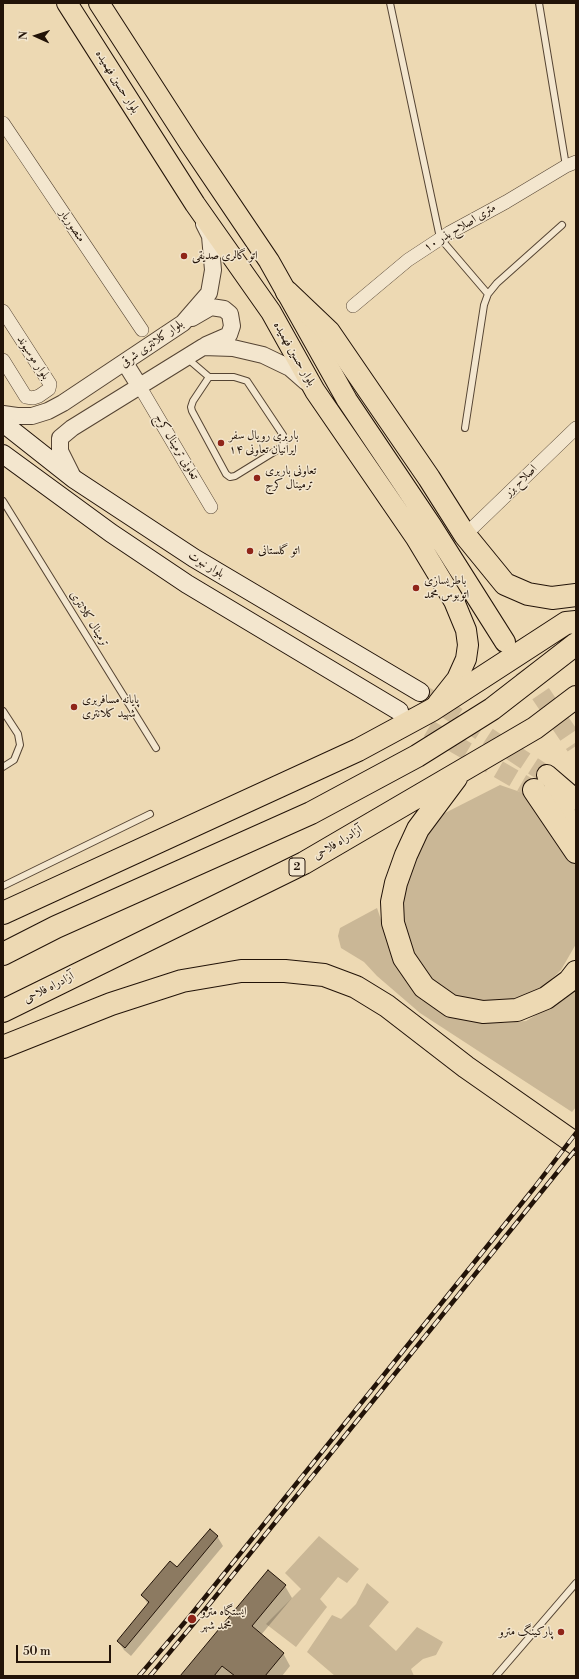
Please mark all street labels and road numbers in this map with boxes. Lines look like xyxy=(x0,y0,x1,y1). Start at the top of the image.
street label: بلوار حسین فهمیده xyxy=(92,48,142,116)
street label: ۱۰ متری اصلاح بذر xyxy=(421,201,499,255)
street label: منصوریار xyxy=(56,207,88,245)
street label: بلوار کلانتری شرقی xyxy=(118,317,186,371)
street label: بلوار حسین فهمیده xyxy=(270,319,318,389)
street label: بلوار موسیوند xyxy=(13,333,53,383)
street label: تعاونی ترمینال کرج xyxy=(151,412,201,482)
street label: اصلاح بزر xyxy=(502,462,540,500)
street label: بلوار نبوت xyxy=(185,549,227,581)
street label: ترمینال کلانتری xyxy=(66,588,112,650)
street label: آزادراه فلاحی xyxy=(311,823,365,863)
road number: 2 xyxy=(289,858,305,876)
street label: آزادراه فلاحی xyxy=(21,969,77,1007)

